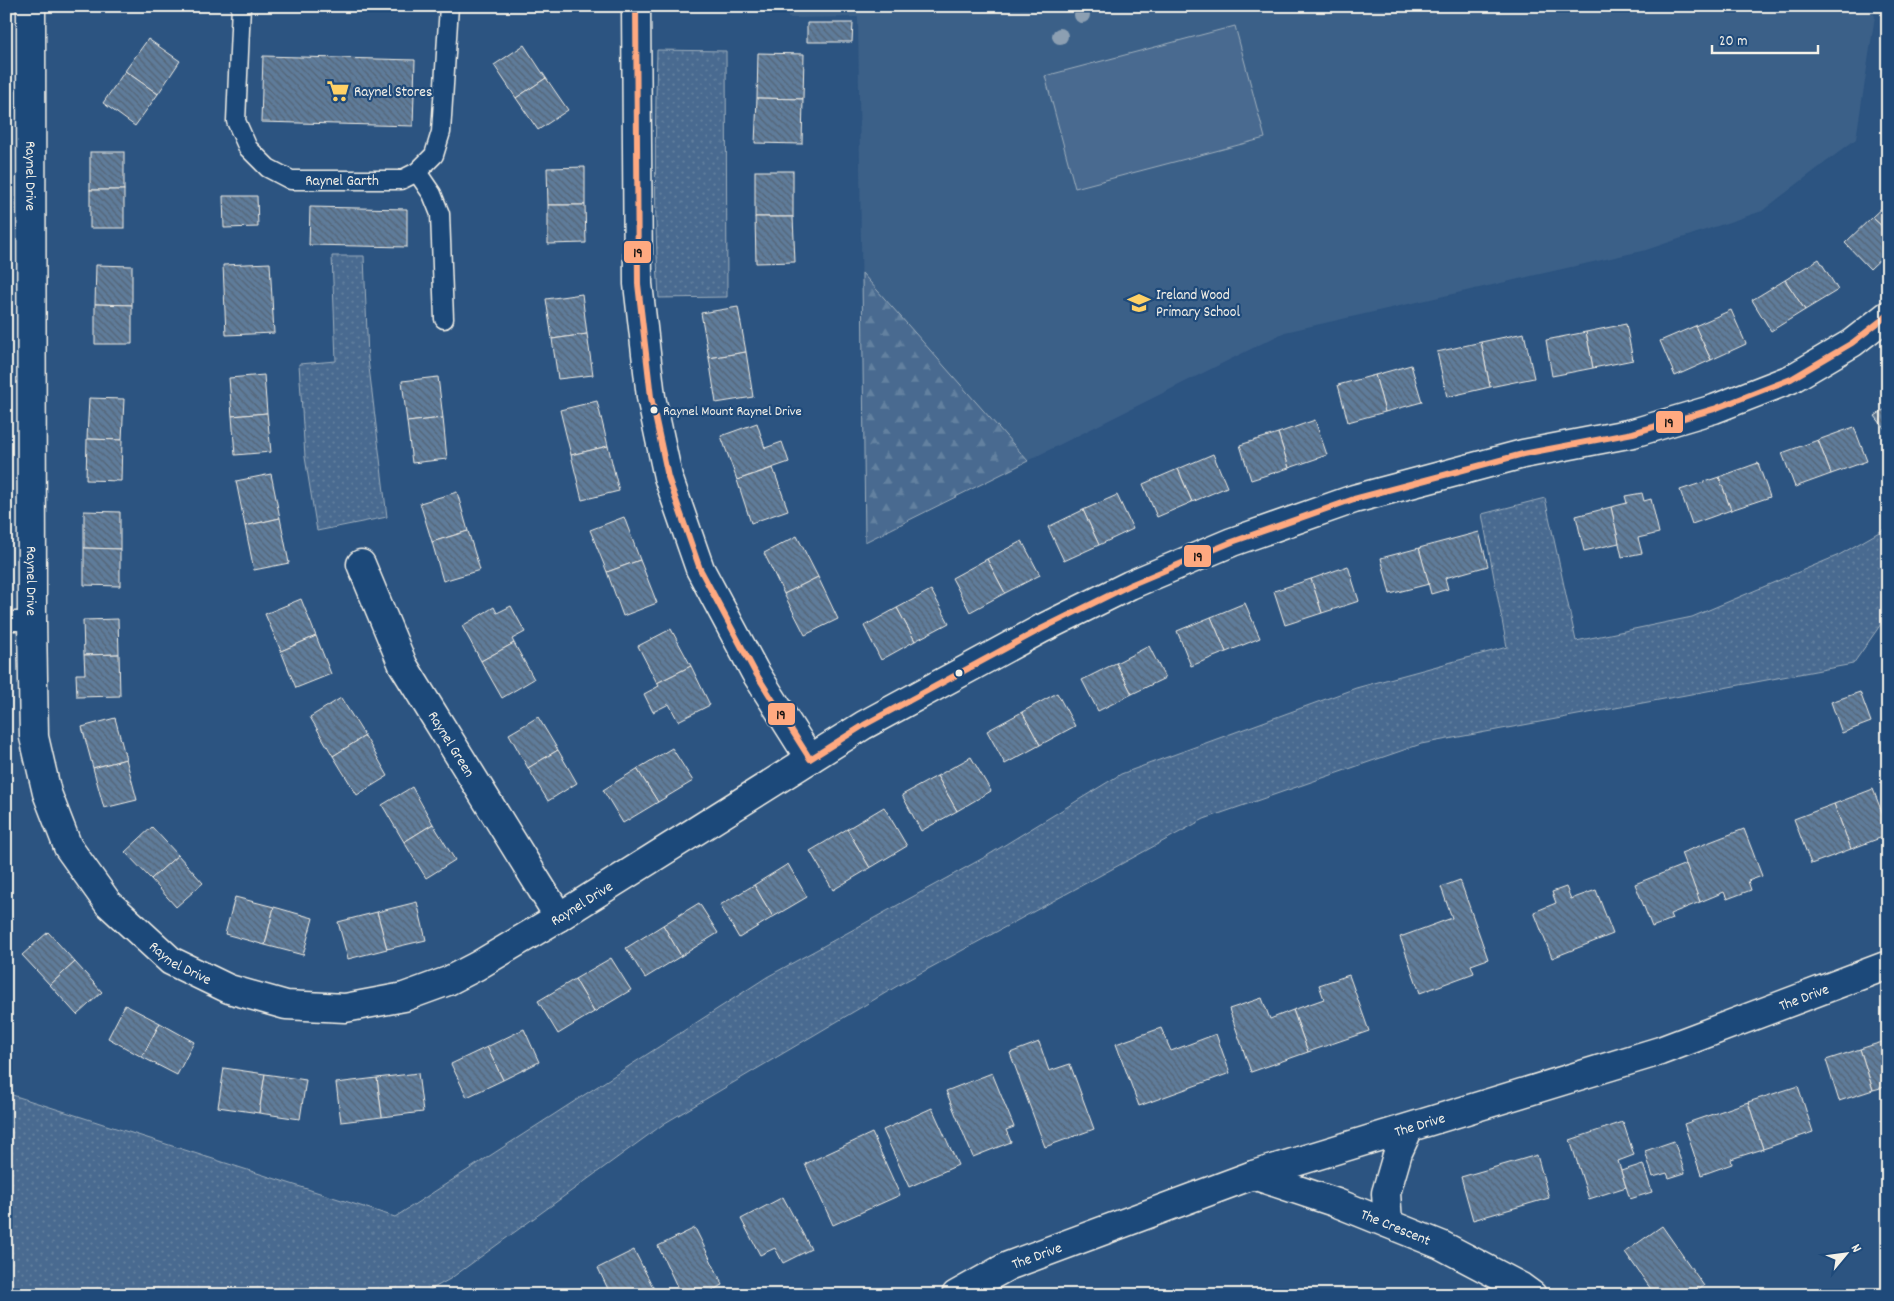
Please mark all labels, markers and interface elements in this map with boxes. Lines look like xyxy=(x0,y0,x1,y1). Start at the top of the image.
scale bar xyxy=(1712,22,1818,54)
text: 20 m xyxy=(1719,31,1747,53)
supermarket icon: Raynel Stores xyxy=(325,78,351,104)
place label: Raynel Stores xyxy=(354,82,432,104)
street label: Raynel Drive xyxy=(18,141,40,211)
street label: Raynel Garth xyxy=(305,171,379,193)
line badge: 19 xyxy=(623,240,652,264)
text: 19 xyxy=(633,244,643,264)
place label: Ireland Wood Primary School xyxy=(1156,285,1240,324)
school or university icon: Ireland Wood Primary School xyxy=(1126,290,1152,316)
place label: Raynel Mount Raynel Drive xyxy=(663,402,802,422)
marker: Raynel Mount Raynel Drive xyxy=(649,405,659,415)
line badge: 19 xyxy=(1655,410,1684,434)
text: 19 xyxy=(1664,414,1674,434)
line badge: 19 xyxy=(1183,544,1212,568)
street label: Raynel Drive xyxy=(19,546,41,616)
text: 19 xyxy=(1193,548,1203,568)
unlabelled marker xyxy=(954,668,964,678)
line badge: 19 xyxy=(767,702,796,726)
text: 19 xyxy=(776,706,786,726)
street label: Raynel Green xyxy=(421,707,479,782)
street label: Raynel Drive xyxy=(547,876,618,933)
street label: Raynel Drive xyxy=(143,937,215,992)
street label: The Drive xyxy=(1776,979,1833,1018)
street label: The Drive xyxy=(1392,1108,1449,1144)
street label: The Crescent xyxy=(1357,1205,1434,1253)
north arrow xyxy=(1822,1228,1872,1278)
street label: The Drive xyxy=(1009,1238,1066,1277)
text: N xyxy=(1845,1241,1866,1257)

